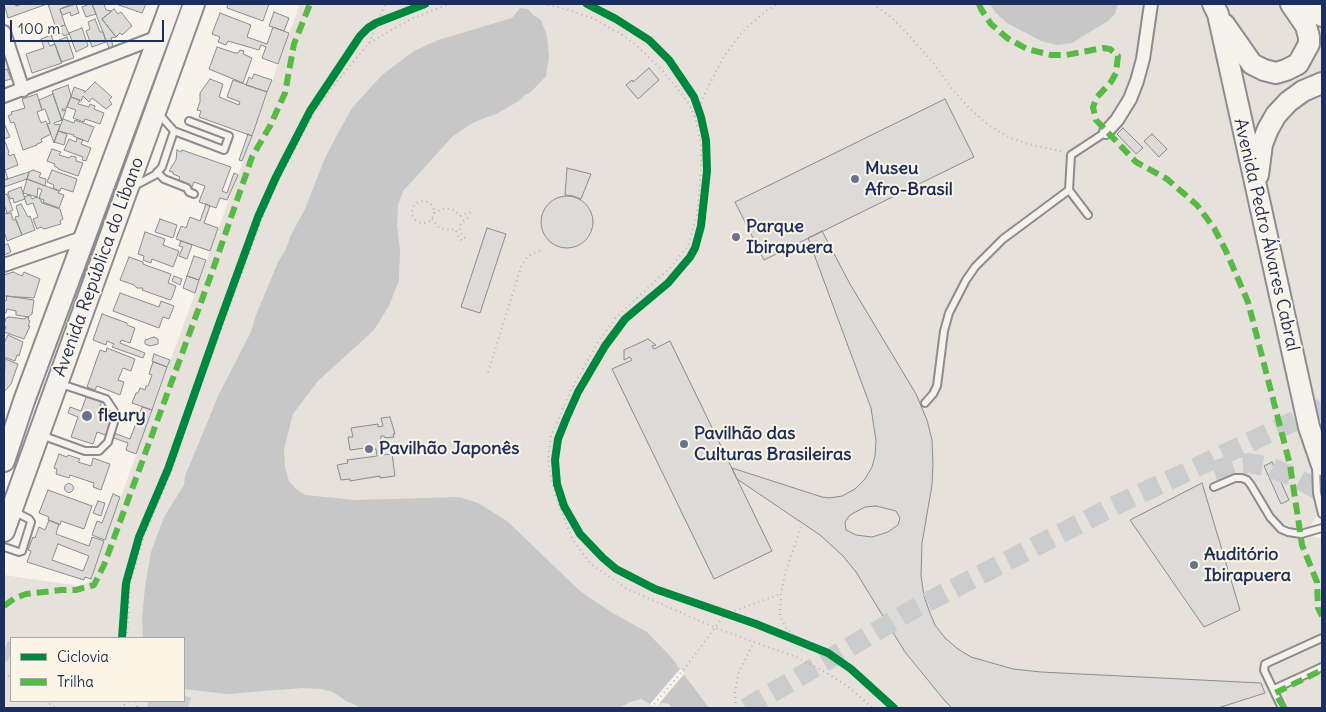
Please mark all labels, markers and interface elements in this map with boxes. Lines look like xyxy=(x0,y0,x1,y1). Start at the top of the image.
scale bar xyxy=(12,10,166,42)
text: 100 m xyxy=(18,19,60,38)
street label: Avenida Pedro Álvares Cabral xyxy=(1229,116,1303,354)
street label: Avenida República do Líbano xyxy=(49,154,149,380)
place label: Museu Afro-Brasil xyxy=(865,158,953,200)
marker: Museu Afro-Brasil xyxy=(849,173,861,185)
place label: Parque Ibirapuera xyxy=(746,216,833,258)
marker: Parque Ibirapuera xyxy=(730,231,742,243)
place label: fleury xyxy=(98,405,146,427)
marker: fleury xyxy=(80,409,94,423)
place label: Pavilhão das Culturas Brasileiras xyxy=(694,423,851,466)
place label: Pavilhão Japonês xyxy=(379,438,520,460)
marker: Pavilhão das Culturas Brasileiras xyxy=(678,438,690,450)
marker: Pavilhão Japonês xyxy=(363,443,375,455)
place label: Auditório Ibirapuera xyxy=(1204,544,1291,586)
marker: Auditório Ibirapuera xyxy=(1188,559,1200,571)
legend xyxy=(10,637,185,702)
text: Ciclovia xyxy=(57,647,109,666)
text: Trilha xyxy=(57,672,94,691)

